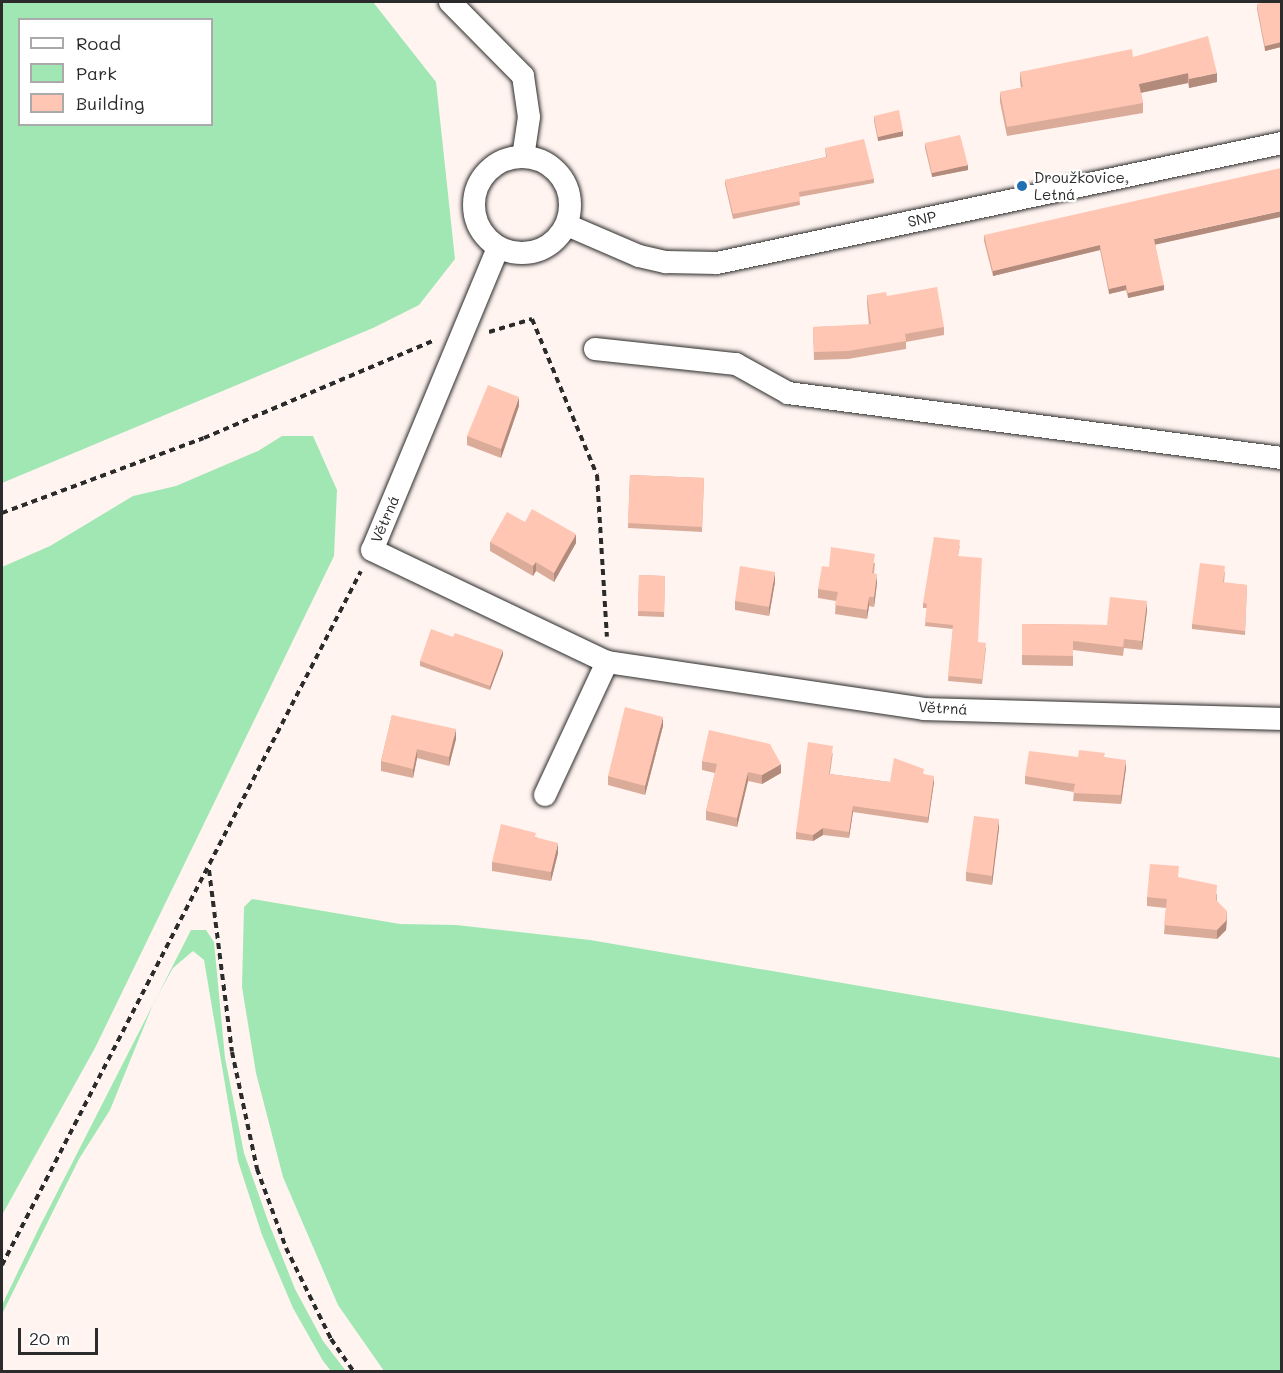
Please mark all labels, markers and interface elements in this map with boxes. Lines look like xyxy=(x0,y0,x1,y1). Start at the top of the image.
legend xyxy=(18,18,213,126)
text: Road xyxy=(76,31,121,55)
text: Park xyxy=(76,61,117,85)
text: Building xyxy=(76,91,144,115)
place label: Droužkovice, Letná xyxy=(1034,168,1129,203)
marker: Droužkovice, Letná xyxy=(1015,179,1029,193)
street label: SNP xyxy=(906,207,938,231)
street label: Větrná xyxy=(367,493,403,545)
street label: Větrná xyxy=(918,698,968,718)
scale bar xyxy=(21,1316,100,1354)
text: 20 m xyxy=(29,1326,70,1350)

